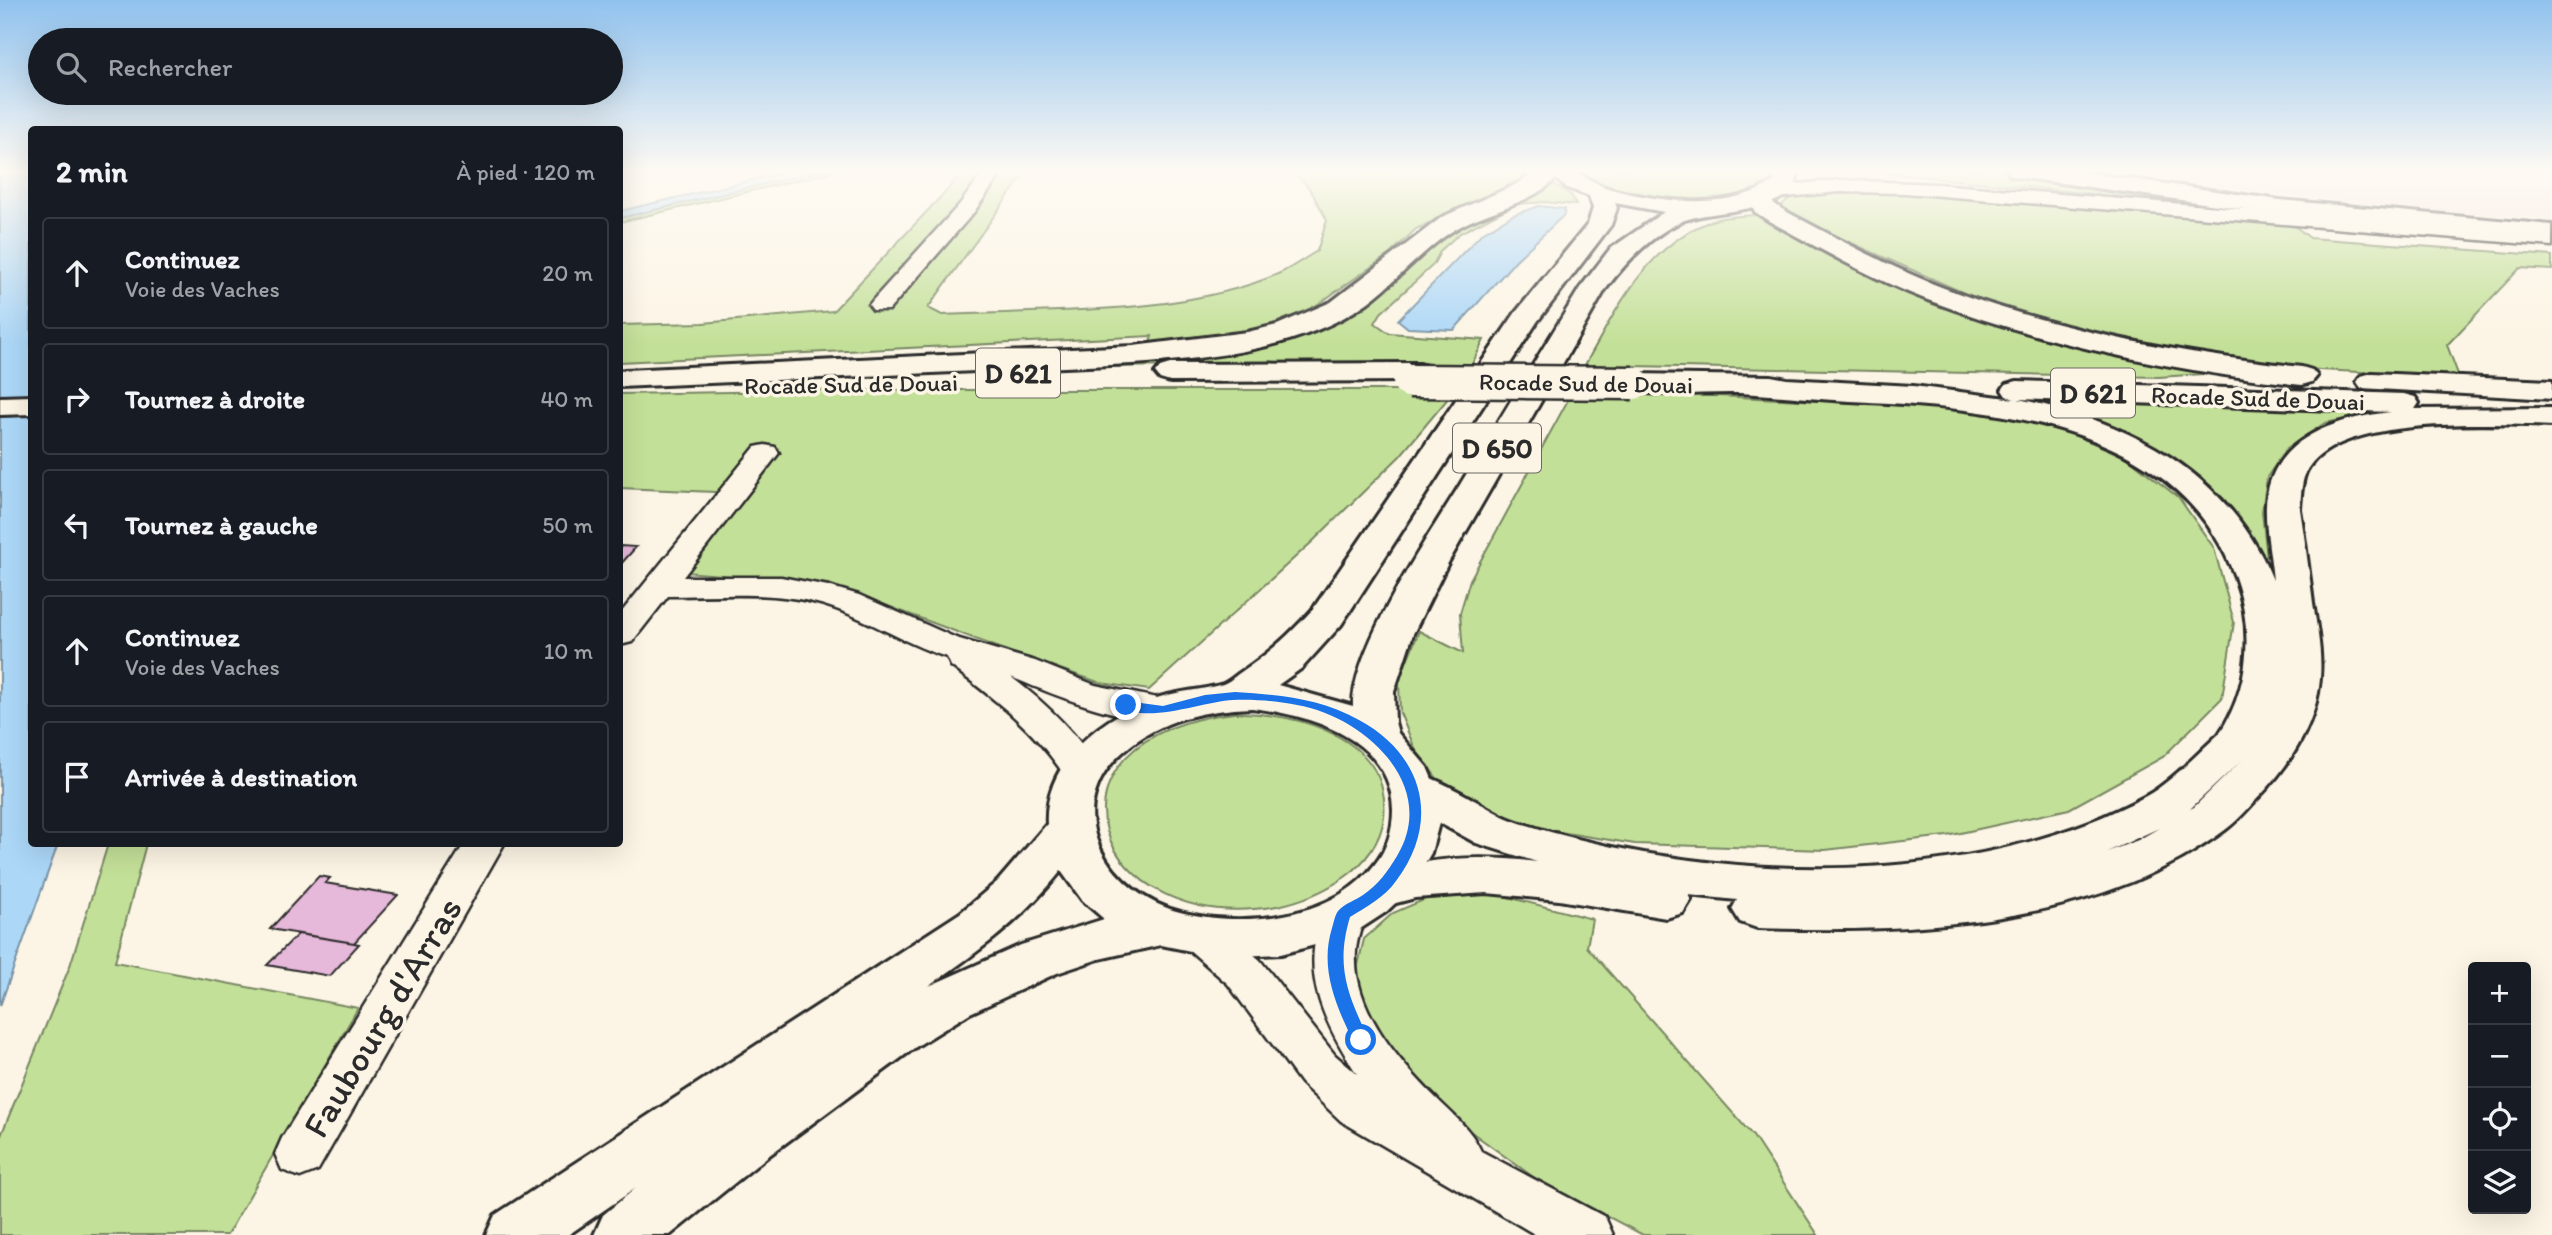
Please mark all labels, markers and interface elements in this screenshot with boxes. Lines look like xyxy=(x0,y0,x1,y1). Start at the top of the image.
search box xyxy=(28,28,623,105)
icon: search xyxy=(52,48,90,86)
text: Rechercher xyxy=(108,51,232,83)
text: 2 min xyxy=(56,153,127,190)
text: À pied · 120 m xyxy=(456,158,595,186)
text: Continuez xyxy=(125,243,240,275)
icon: ahead xyxy=(58,254,96,292)
text: 20 m xyxy=(542,259,593,287)
text: Voie des Vaches xyxy=(125,275,280,303)
road number: D 621 xyxy=(976,348,1060,398)
street label: Rocade Sud de Douai xyxy=(1479,367,1693,399)
street label: Rocade Sud de Douai xyxy=(744,368,958,400)
road number: D 621 xyxy=(2051,368,2135,418)
icon: right xyxy=(58,380,96,418)
street label: Rocade Sud de Douai xyxy=(2151,380,2365,416)
text: Tournez à droite xyxy=(125,383,305,415)
text: 40 m xyxy=(540,385,593,413)
road number: D 650 xyxy=(1453,424,1541,472)
icon: left xyxy=(58,506,96,544)
text: Tournez à gauche xyxy=(125,509,318,541)
text: 50 m xyxy=(542,511,593,539)
text: Continuez xyxy=(125,621,240,653)
icon: ahead xyxy=(58,632,96,670)
text: 10 m xyxy=(544,637,593,665)
text: Voie des Vaches xyxy=(125,653,280,681)
route end xyxy=(1110,689,1141,720)
icon: arrive xyxy=(58,758,96,796)
text: Arrivée à destination xyxy=(125,761,357,793)
street label: Faubourg d'Arras xyxy=(293,889,471,1145)
map controls xyxy=(2468,962,2531,1214)
button: + xyxy=(2468,962,2531,1025)
route start xyxy=(1345,1024,1376,1055)
button: − xyxy=(2468,1025,2531,1088)
button: locate xyxy=(2468,1088,2531,1151)
button: layers xyxy=(2468,1151,2531,1214)

